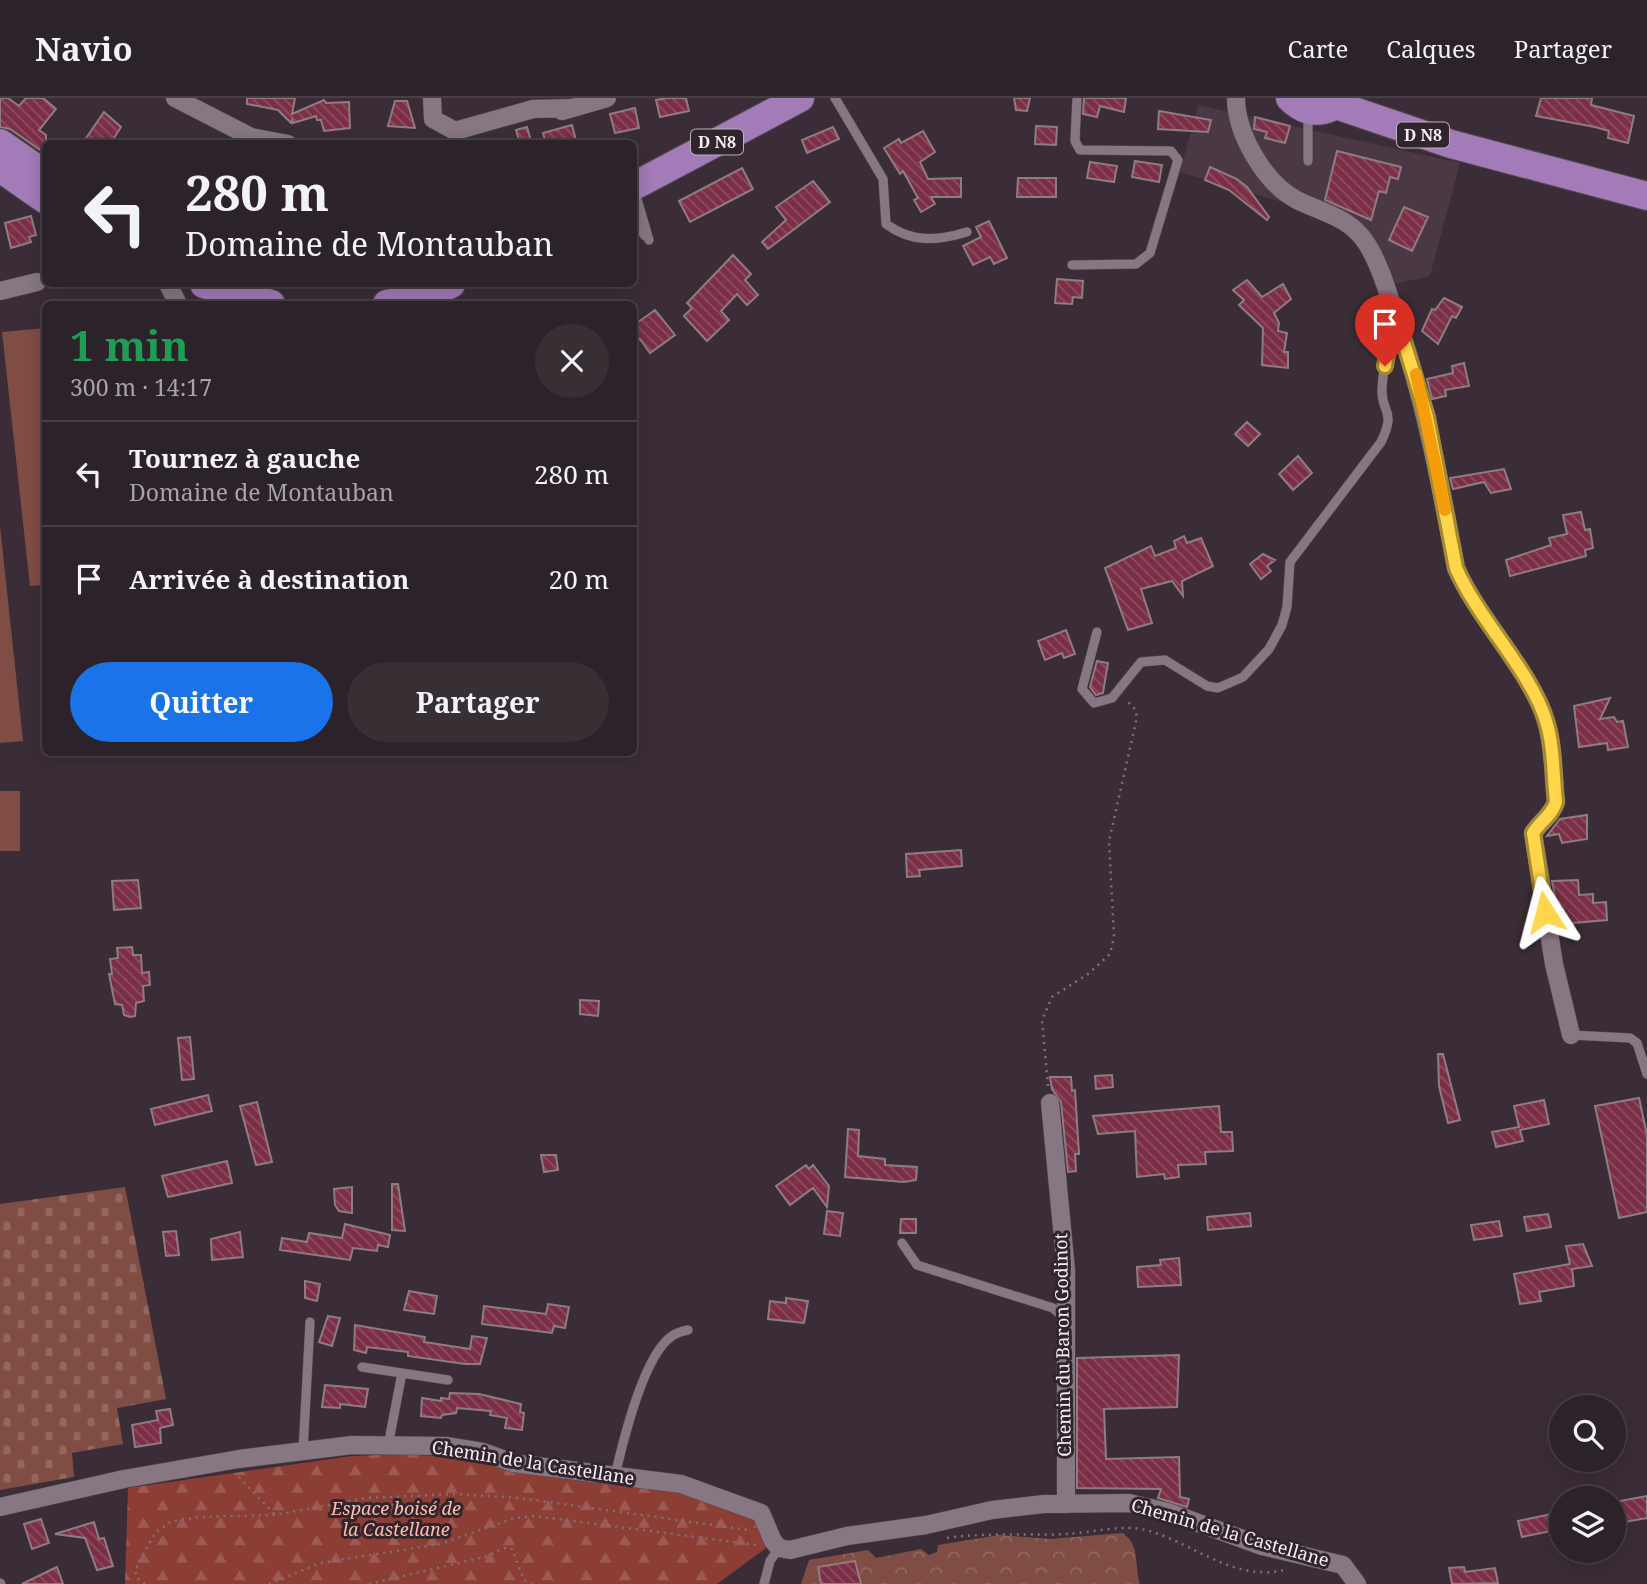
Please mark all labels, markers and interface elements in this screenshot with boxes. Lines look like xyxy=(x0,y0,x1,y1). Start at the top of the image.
text: Navio xyxy=(35,26,133,71)
text: Carte xyxy=(1288,32,1348,65)
text: Calques xyxy=(1386,32,1476,65)
text: Partager xyxy=(1514,32,1612,65)
road number: D N8 xyxy=(1397,122,1449,148)
road number: D N8 xyxy=(691,130,743,154)
text: 280 m xyxy=(185,159,329,225)
icon: left xyxy=(70,168,161,259)
text: Domaine de Montauban xyxy=(185,222,553,265)
pin xyxy=(1355,294,1415,366)
icon: arrive xyxy=(1366,305,1404,343)
text: 1 min xyxy=(70,316,189,373)
button: close xyxy=(535,324,609,398)
text: 300 m · 14:17 xyxy=(70,371,212,403)
text: Tournez à gauche xyxy=(129,440,360,476)
icon: left xyxy=(70,455,108,493)
text: 280 m xyxy=(534,456,609,492)
text: Domaine de Montauban xyxy=(129,476,394,508)
icon: arrive xyxy=(70,560,108,598)
text: Arrivée à destination xyxy=(129,561,409,597)
text: 20 m xyxy=(549,561,609,597)
button: Quitter xyxy=(70,662,333,742)
button: Partager xyxy=(347,662,609,742)
position arrow xyxy=(1508,875,1582,949)
street label: Chemin du Baron Godinot xyxy=(1048,1233,1076,1457)
map controls xyxy=(1549,1395,1626,1563)
button: search xyxy=(1549,1395,1626,1472)
street label: Chemin de la Castellane xyxy=(430,1434,636,1490)
button: layers xyxy=(1549,1486,1626,1563)
street label: Chemin de la Castellane xyxy=(1129,1492,1332,1572)
park label: Espace boisé de la Castellane xyxy=(330,1496,461,1541)

